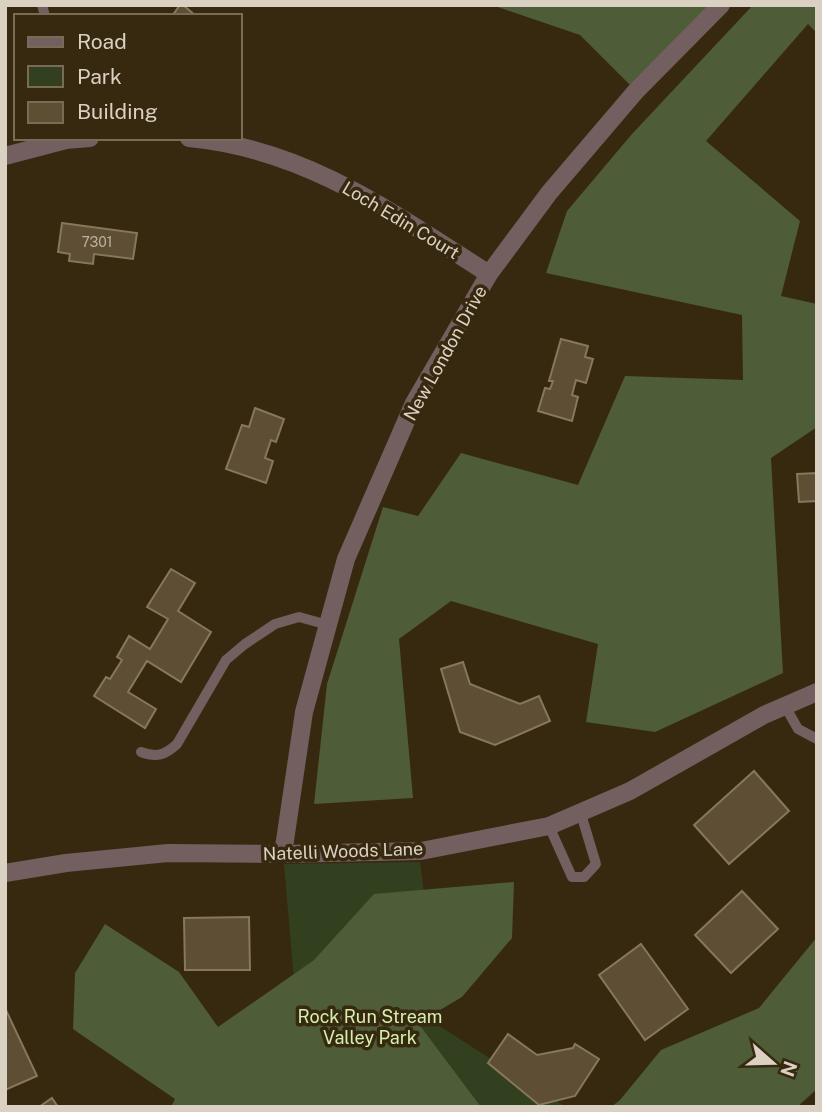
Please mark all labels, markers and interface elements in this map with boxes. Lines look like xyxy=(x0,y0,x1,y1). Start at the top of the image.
legend xyxy=(14,14,242,140)
text: Road xyxy=(77,29,127,54)
text: Park xyxy=(77,64,122,89)
text: Building xyxy=(77,99,158,124)
street label: Loch Edin Court xyxy=(339,177,463,263)
house number: 7301 xyxy=(81,234,113,250)
street label: New London Drive xyxy=(399,282,491,424)
street label: Natelli Woods Lane xyxy=(262,838,424,864)
park label: Rock Run Stream Valley Park xyxy=(298,1006,442,1048)
north arrow xyxy=(738,1028,808,1098)
text: N xyxy=(776,1058,802,1080)

